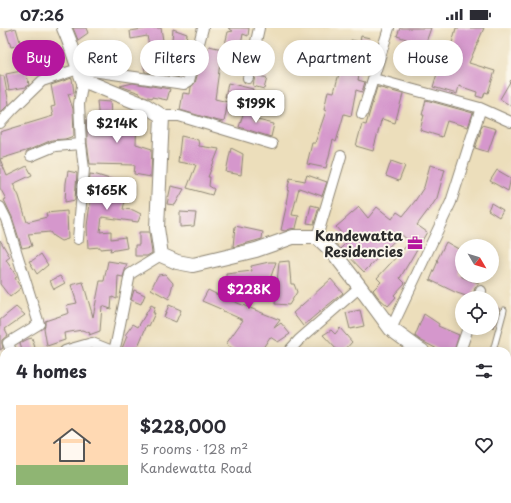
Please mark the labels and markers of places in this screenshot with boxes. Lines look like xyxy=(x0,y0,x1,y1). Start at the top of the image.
pin: $199K xyxy=(228,90,284,124)
pin: $214K xyxy=(89,110,145,144)
pin: $165K xyxy=(79,177,135,211)
place label: Kandewatta Residencies xyxy=(315,225,404,262)
office icon: Kandewatta Residencies xyxy=(406,234,424,252)
pin: $228K xyxy=(221,276,277,310)

